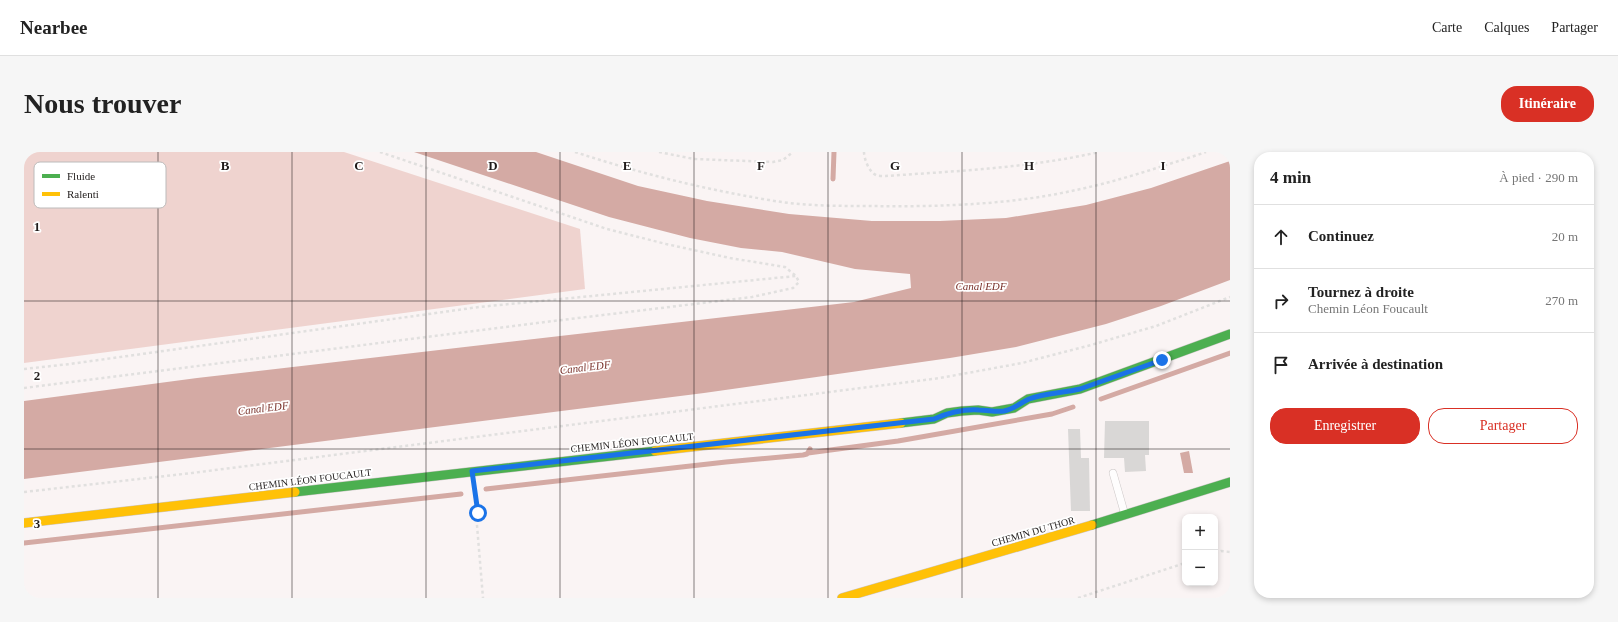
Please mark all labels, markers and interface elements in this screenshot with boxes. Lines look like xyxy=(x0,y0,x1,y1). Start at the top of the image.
text: Nearbee xyxy=(20,17,88,38)
text: Carte xyxy=(1432,20,1462,35)
text: Calques xyxy=(1484,20,1529,35)
text: Partager xyxy=(1551,20,1598,35)
button: Itinéraire xyxy=(1501,86,1594,122)
text: Nous trouver xyxy=(24,88,181,119)
text: B xyxy=(221,158,230,173)
text: C xyxy=(354,158,364,173)
text: D xyxy=(488,158,498,173)
text: E xyxy=(623,158,631,173)
text: F xyxy=(757,158,765,173)
text: G xyxy=(890,158,900,173)
text: H xyxy=(1024,158,1034,173)
text: I xyxy=(1160,158,1166,173)
legend xyxy=(34,162,166,208)
text: 4 min xyxy=(1270,168,1311,187)
text: Fluide xyxy=(67,170,95,182)
text: À pied · 290 m xyxy=(1499,170,1578,185)
text: Ralenti xyxy=(67,188,99,200)
text: 1 xyxy=(34,219,40,234)
icon: ahead xyxy=(1270,226,1292,248)
text: Continuez xyxy=(1308,228,1374,244)
text: 20 m xyxy=(1552,229,1578,244)
water label: Canal EDF xyxy=(955,280,1007,292)
text: Tournez à droite xyxy=(1308,284,1414,300)
icon: right xyxy=(1270,290,1292,312)
text: 270 m xyxy=(1545,293,1578,308)
text: Chemin Léon Foucault xyxy=(1308,301,1428,316)
route end xyxy=(1153,351,1171,369)
icon: arrive xyxy=(1270,354,1292,376)
text: Arrivée à destination xyxy=(1308,356,1443,372)
water label: Canal EDF xyxy=(559,358,611,376)
text: 2 xyxy=(34,368,40,383)
water label: Canal EDF xyxy=(237,399,289,417)
button: Enregistrer xyxy=(1270,408,1420,444)
button: Partager xyxy=(1428,408,1578,444)
street label: CHEMIN LÉON FOUCAULT xyxy=(570,431,694,454)
street label: CHEMIN LÉON FOUCAULT xyxy=(248,467,372,492)
route start xyxy=(469,504,487,522)
street label: CHEMIN DU THOR xyxy=(990,514,1076,549)
map controls xyxy=(1182,514,1218,586)
button: + xyxy=(1182,514,1218,550)
text: 3 xyxy=(34,516,41,531)
button: − xyxy=(1182,550,1218,586)

